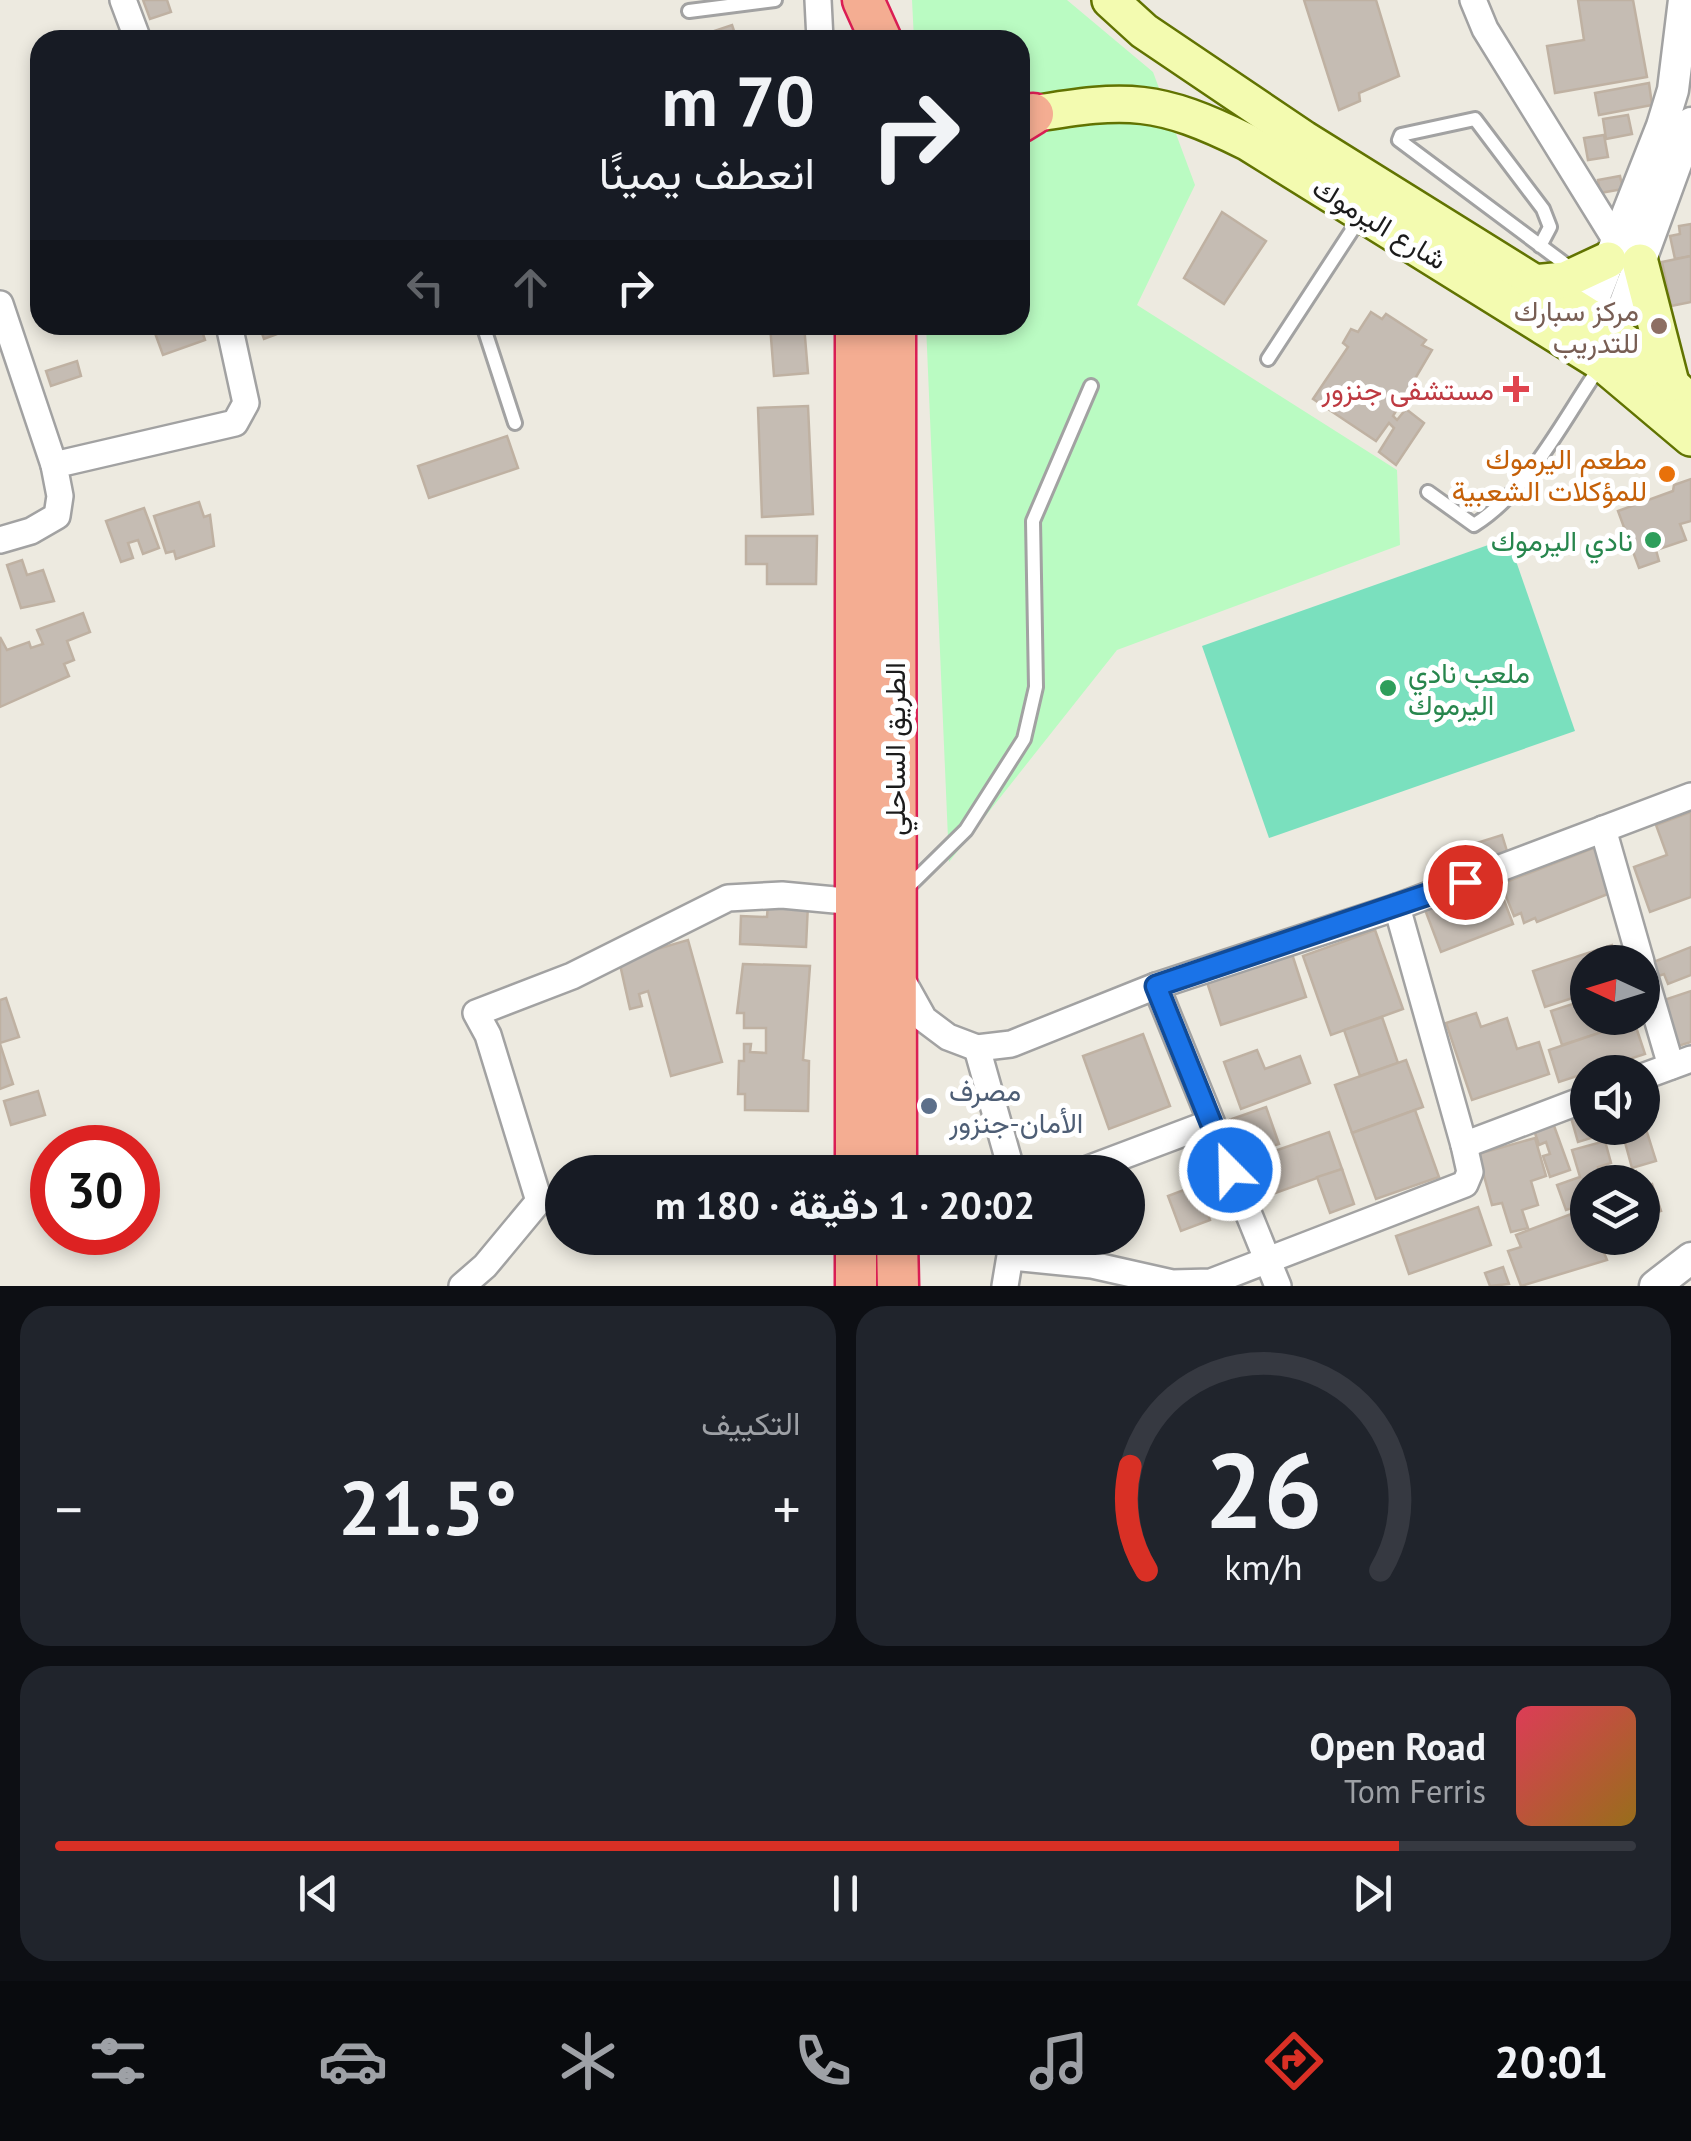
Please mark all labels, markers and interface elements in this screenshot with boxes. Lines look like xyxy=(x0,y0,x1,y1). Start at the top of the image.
text: 70 m xyxy=(662,55,815,145)
icon: right xyxy=(850,70,980,200)
text: انعطف يمينًا xyxy=(599,143,815,201)
street label: شارع اليرموك xyxy=(1306,168,1454,278)
icon: left xyxy=(398,260,453,315)
icon: ahead xyxy=(503,260,558,315)
icon: right xyxy=(608,260,663,315)
place label: مركز سبارك للتدريب xyxy=(1514,292,1639,361)
marker: مركز سبارك للتدريب xyxy=(1648,315,1670,337)
place label: مستشفى جنزور xyxy=(1321,371,1494,408)
marker: مستشفى جنزور xyxy=(1503,376,1529,402)
place label: مطعم اليرموك للمؤكلات الشعبية xyxy=(1452,440,1647,509)
marker: مطعم اليرموك للمؤكلات الشعبية xyxy=(1656,463,1678,485)
place label: نادي اليرموك xyxy=(1491,522,1633,564)
marker: نادي اليرموك xyxy=(1642,529,1664,551)
place label: ملعب نادي اليرموك xyxy=(1408,654,1530,723)
street label: الطريق الساحلي xyxy=(876,662,918,836)
marker: ملعب نادي اليرموك xyxy=(1377,677,1399,699)
pin xyxy=(1423,840,1508,925)
icon: arrive xyxy=(1438,855,1493,910)
north arrow xyxy=(1570,945,1660,1035)
map controls xyxy=(1570,945,1660,1255)
button: sound xyxy=(1570,1055,1660,1145)
place label: مصرف الأمان-جنزور xyxy=(948,1072,1083,1141)
marker: مصرف الأمان-جنزور xyxy=(918,1095,940,1117)
position arrow xyxy=(1178,1118,1282,1222)
speed limit sign: 30 xyxy=(30,1125,160,1255)
button: layers xyxy=(1570,1165,1660,1255)
text: 20:02 · 1 دقيقة · 180 m xyxy=(655,1180,1035,1229)
text: التكييف xyxy=(701,1402,801,1444)
text: 26 xyxy=(1204,1422,1322,1557)
text: 21.5° xyxy=(338,1459,517,1556)
text: − xyxy=(55,1473,83,1544)
text: + xyxy=(773,1473,801,1544)
text: km/h xyxy=(1224,1544,1302,1590)
text: Open Road xyxy=(1310,1721,1486,1770)
text: Tom Ferris xyxy=(1344,1770,1486,1812)
icon: previous xyxy=(291,1866,346,1921)
icon: pause xyxy=(818,1866,873,1921)
icon: next xyxy=(1345,1866,1400,1921)
icon: filters xyxy=(83,2026,153,2096)
icon: car xyxy=(318,2026,388,2096)
icon: climate xyxy=(553,2026,623,2096)
icon: phone xyxy=(788,2026,858,2096)
icon: music xyxy=(1024,2026,1094,2096)
icon: directions xyxy=(1259,2026,1329,2096)
text: 20:01 xyxy=(1494,2032,1608,2090)

